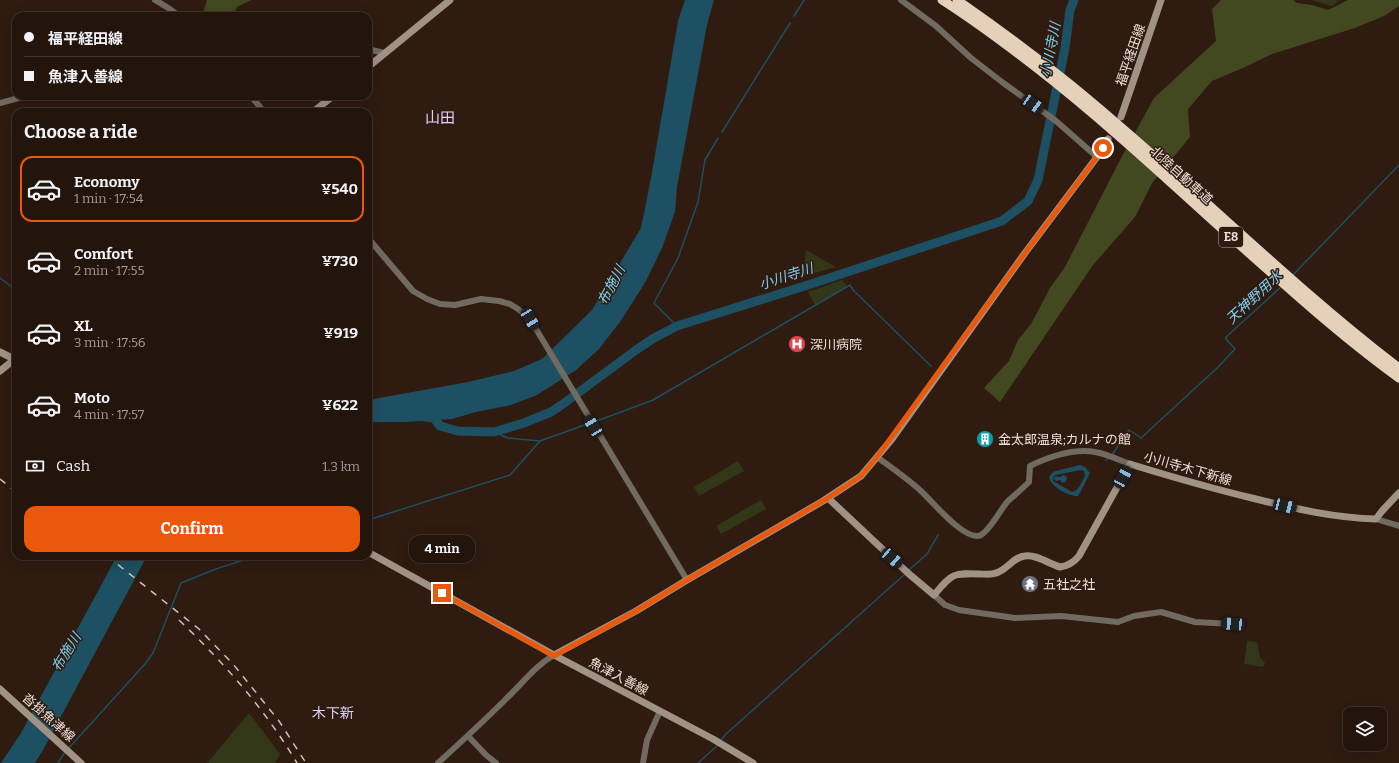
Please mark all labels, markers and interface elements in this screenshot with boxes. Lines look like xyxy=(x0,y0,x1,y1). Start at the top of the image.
water label: 小川寺川 xyxy=(1037,19,1065,79)
street label: 福平経田線 xyxy=(1113,22,1148,88)
text: 福平経田線 xyxy=(48,30,123,48)
text: 魚津入善線 xyxy=(48,68,123,86)
car xyxy=(1020,92,1046,116)
district label: 山田 xyxy=(425,109,455,127)
text: Choose a ride xyxy=(24,121,137,143)
route start xyxy=(1094,139,1112,157)
street label: 北陸自動車道 xyxy=(1148,144,1216,207)
icon: car xyxy=(26,171,62,207)
text: Economy xyxy=(74,173,140,191)
text: ¥540 xyxy=(321,180,358,198)
text: 1 min · 17:54 xyxy=(74,191,143,206)
road number: E8 xyxy=(1219,227,1243,247)
icon: car xyxy=(26,243,62,279)
text: Comfort xyxy=(74,245,133,263)
text: ¥730 xyxy=(322,252,358,270)
water label: 小川寺川 xyxy=(757,259,817,293)
water label: 布施川 xyxy=(594,261,630,308)
text: 2 min · 17:55 xyxy=(74,263,144,278)
water label: 天神野用水 xyxy=(1223,266,1287,327)
car xyxy=(519,306,541,332)
icon: car xyxy=(26,315,62,351)
text: XL xyxy=(74,317,93,335)
text: ¥919 xyxy=(323,324,358,342)
hospital icon: 深川病院 xyxy=(787,334,807,354)
text: 3 min · 17:56 xyxy=(74,335,145,350)
place label: 深川病院 xyxy=(810,337,862,352)
icon: car xyxy=(26,387,62,423)
text: Moto xyxy=(74,389,110,407)
text: ¥622 xyxy=(322,396,358,414)
text: 4 min · 17:57 xyxy=(74,407,144,422)
car xyxy=(582,413,604,439)
building icon: 金太郎温泉;カルナの館 xyxy=(975,429,995,449)
place label: 金太郎温泉;カルナの館 xyxy=(998,432,1131,447)
street label: 小川寺木下新線 xyxy=(1142,449,1234,488)
icon: cash xyxy=(24,455,46,477)
text: Cash xyxy=(56,457,90,475)
text: 1.3 km xyxy=(322,459,360,474)
car xyxy=(1112,464,1134,490)
car xyxy=(1272,497,1298,515)
button: Confirm xyxy=(24,506,360,552)
callout: 4 min xyxy=(409,535,475,563)
text: 4 min xyxy=(424,541,460,556)
car xyxy=(879,546,905,570)
temple icon: 五社之社 xyxy=(1020,574,1040,594)
place label: 五社之社 xyxy=(1043,577,1095,592)
route end xyxy=(433,584,451,602)
car xyxy=(1221,617,1245,631)
water label: 布施川 xyxy=(48,628,86,675)
street label: 魚津入善線 xyxy=(587,655,651,698)
street label: 沓掛魚津線 xyxy=(19,690,78,745)
district label: 木下新 xyxy=(312,705,354,722)
map controls xyxy=(1343,707,1387,751)
button: layers xyxy=(1343,707,1387,751)

